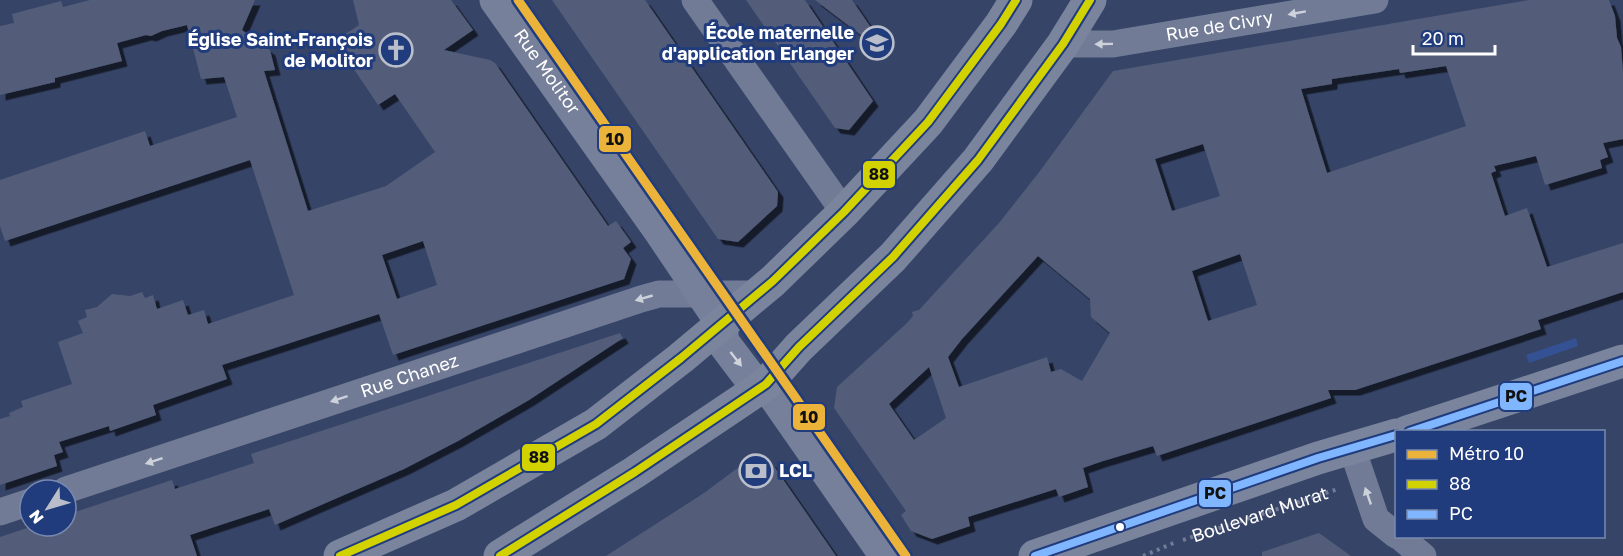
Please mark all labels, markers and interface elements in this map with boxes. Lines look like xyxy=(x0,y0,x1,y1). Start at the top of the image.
street label: Rue de Civry xyxy=(1164,5,1275,45)
one-way arrow xyxy=(1287,9,1306,18)
scale bar xyxy=(1413,18,1496,56)
place label: École maternelle d'application Erlanger xyxy=(662,21,854,64)
street label: Rue Molitor xyxy=(510,24,586,118)
school or university icon: École maternelle d'application Erlanger xyxy=(859,25,895,61)
text: 20 m xyxy=(1422,27,1464,49)
place label: Église Saint-François de Molitor xyxy=(188,28,373,71)
church icon: Église Saint-François de Molitor xyxy=(378,32,414,68)
one-way arrow xyxy=(1095,39,1114,49)
line badge: 10 xyxy=(598,125,632,153)
text: 10 xyxy=(606,129,624,149)
line badge: 88 xyxy=(862,160,896,189)
text: 88 xyxy=(869,164,889,184)
one-way arrow xyxy=(635,294,653,303)
street label: Rue Chanez xyxy=(357,348,461,401)
one-way arrow xyxy=(729,351,742,367)
line badge: PC xyxy=(1499,382,1533,411)
text: PC xyxy=(1505,386,1527,406)
one-way arrow xyxy=(330,395,348,404)
line badge: 10 xyxy=(792,403,826,431)
text: 10 xyxy=(800,407,818,427)
legend xyxy=(1395,430,1605,538)
text: Métro 10 xyxy=(1449,442,1524,464)
line badge: 88 xyxy=(521,443,556,472)
text: 88 xyxy=(529,447,549,467)
bank icon: LCL xyxy=(738,453,774,489)
one-way arrow xyxy=(145,456,163,466)
place label: LCL xyxy=(779,459,812,481)
text: 88 xyxy=(1449,472,1471,494)
north arrow xyxy=(18,478,78,538)
line badge: PC xyxy=(1198,479,1232,508)
street label: Boulevard Murat xyxy=(1189,481,1331,546)
text: PC xyxy=(1204,483,1226,503)
one-way arrow xyxy=(1363,487,1372,505)
text: PC xyxy=(1449,502,1473,524)
text: N xyxy=(24,506,48,528)
unlabelled marker xyxy=(1114,521,1126,533)

